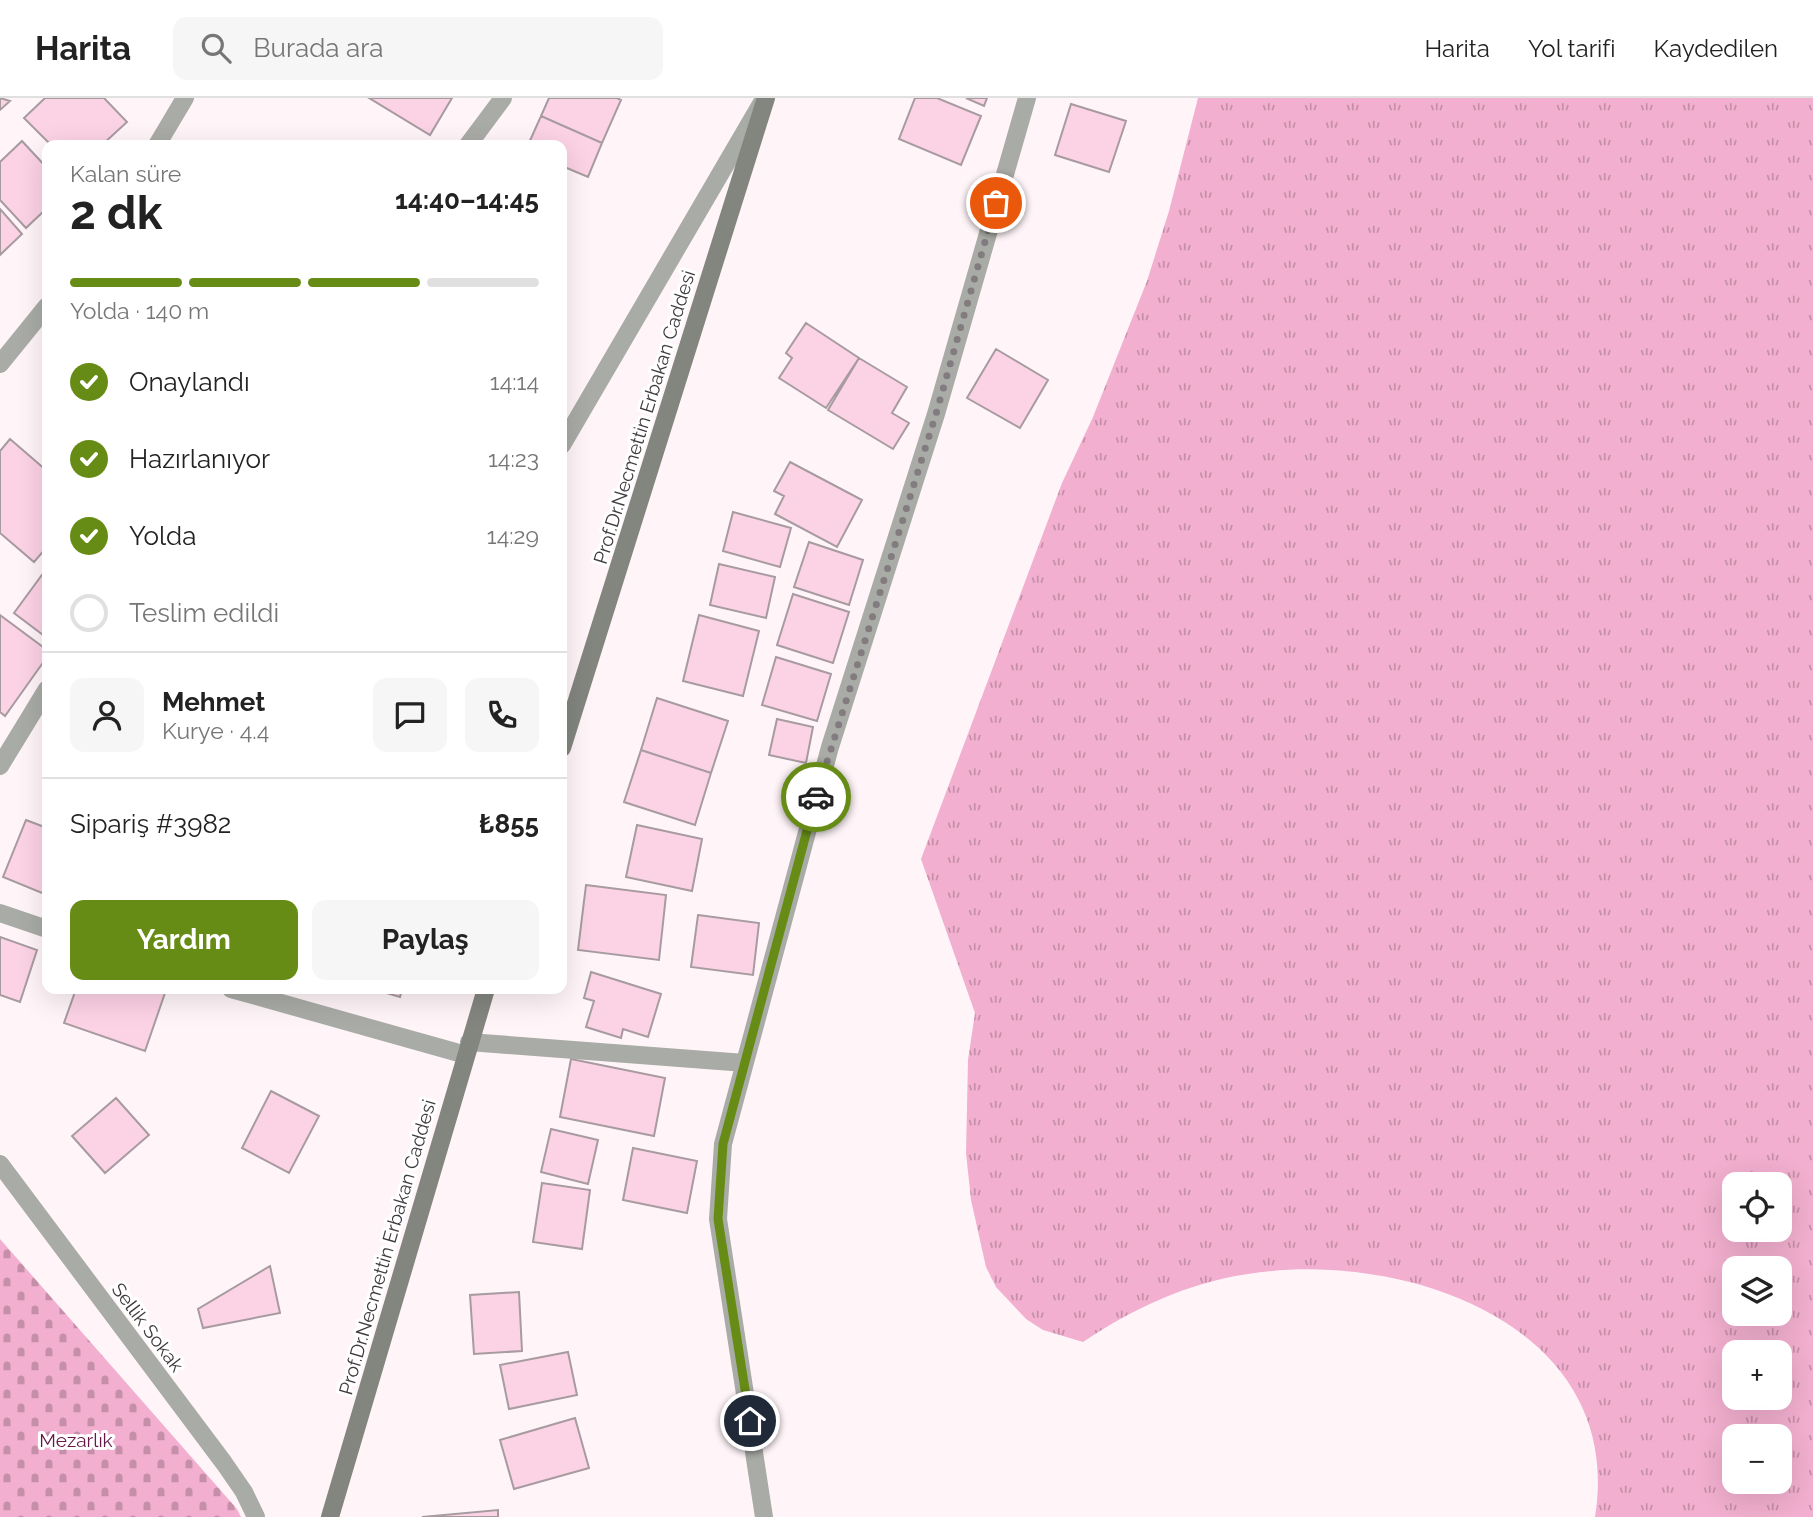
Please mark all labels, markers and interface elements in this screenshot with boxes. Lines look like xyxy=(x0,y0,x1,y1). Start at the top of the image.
search box xyxy=(173,17,663,80)
text: Harita xyxy=(35,29,131,68)
icon: search xyxy=(197,29,235,67)
text: Burada ara xyxy=(253,33,384,63)
text: Harita xyxy=(1424,34,1490,63)
text: Yol tarifi xyxy=(1528,34,1616,63)
text: Kaydedilen xyxy=(1654,34,1778,63)
text: Kalan süre xyxy=(70,160,181,187)
pin xyxy=(966,173,1026,233)
icon: bag xyxy=(977,184,1015,222)
text: 14:40–14:45 xyxy=(395,185,539,215)
text: 2 dk xyxy=(70,186,162,240)
street label: Prof.Dr.Necmettin Erbakan Caddesi xyxy=(589,267,699,567)
text: Yolda · 140 m xyxy=(70,297,209,324)
icon: check xyxy=(70,363,108,401)
text: Onaylandı xyxy=(129,367,250,397)
text: 14:14 xyxy=(490,368,539,395)
icon: check xyxy=(70,440,108,478)
text: Hazırlanıyor xyxy=(129,444,270,474)
text: 14:23 xyxy=(488,445,539,472)
icon: check xyxy=(70,517,108,555)
text: Yolda xyxy=(129,521,196,551)
text: 14:29 xyxy=(487,522,539,549)
text: Teslim edildi xyxy=(129,598,279,628)
button: person xyxy=(70,678,144,752)
button: chat xyxy=(373,678,447,752)
button: phone xyxy=(465,678,539,752)
text: Mehmet xyxy=(162,687,265,717)
text: Kurye · 4.4 xyxy=(162,717,269,744)
courier xyxy=(781,762,851,832)
icon: car xyxy=(797,778,835,816)
text: Sipariş #3982 xyxy=(70,809,231,839)
text: ₺855 xyxy=(479,809,539,839)
button: Yardım xyxy=(70,900,298,980)
button: Paylaş xyxy=(312,900,539,980)
street label: Prof.Dr.Necmettin Erbakan Caddesi xyxy=(334,1097,440,1397)
map controls xyxy=(1722,1172,1792,1494)
button: locate xyxy=(1722,1172,1792,1242)
button: layers xyxy=(1722,1256,1792,1326)
street label: Sellik Sokak xyxy=(108,1278,188,1376)
button: + xyxy=(1722,1340,1792,1410)
pin xyxy=(720,1391,780,1451)
icon: home xyxy=(731,1402,769,1440)
button: − xyxy=(1722,1424,1792,1494)
park label: Mezarlık xyxy=(39,1429,113,1451)

